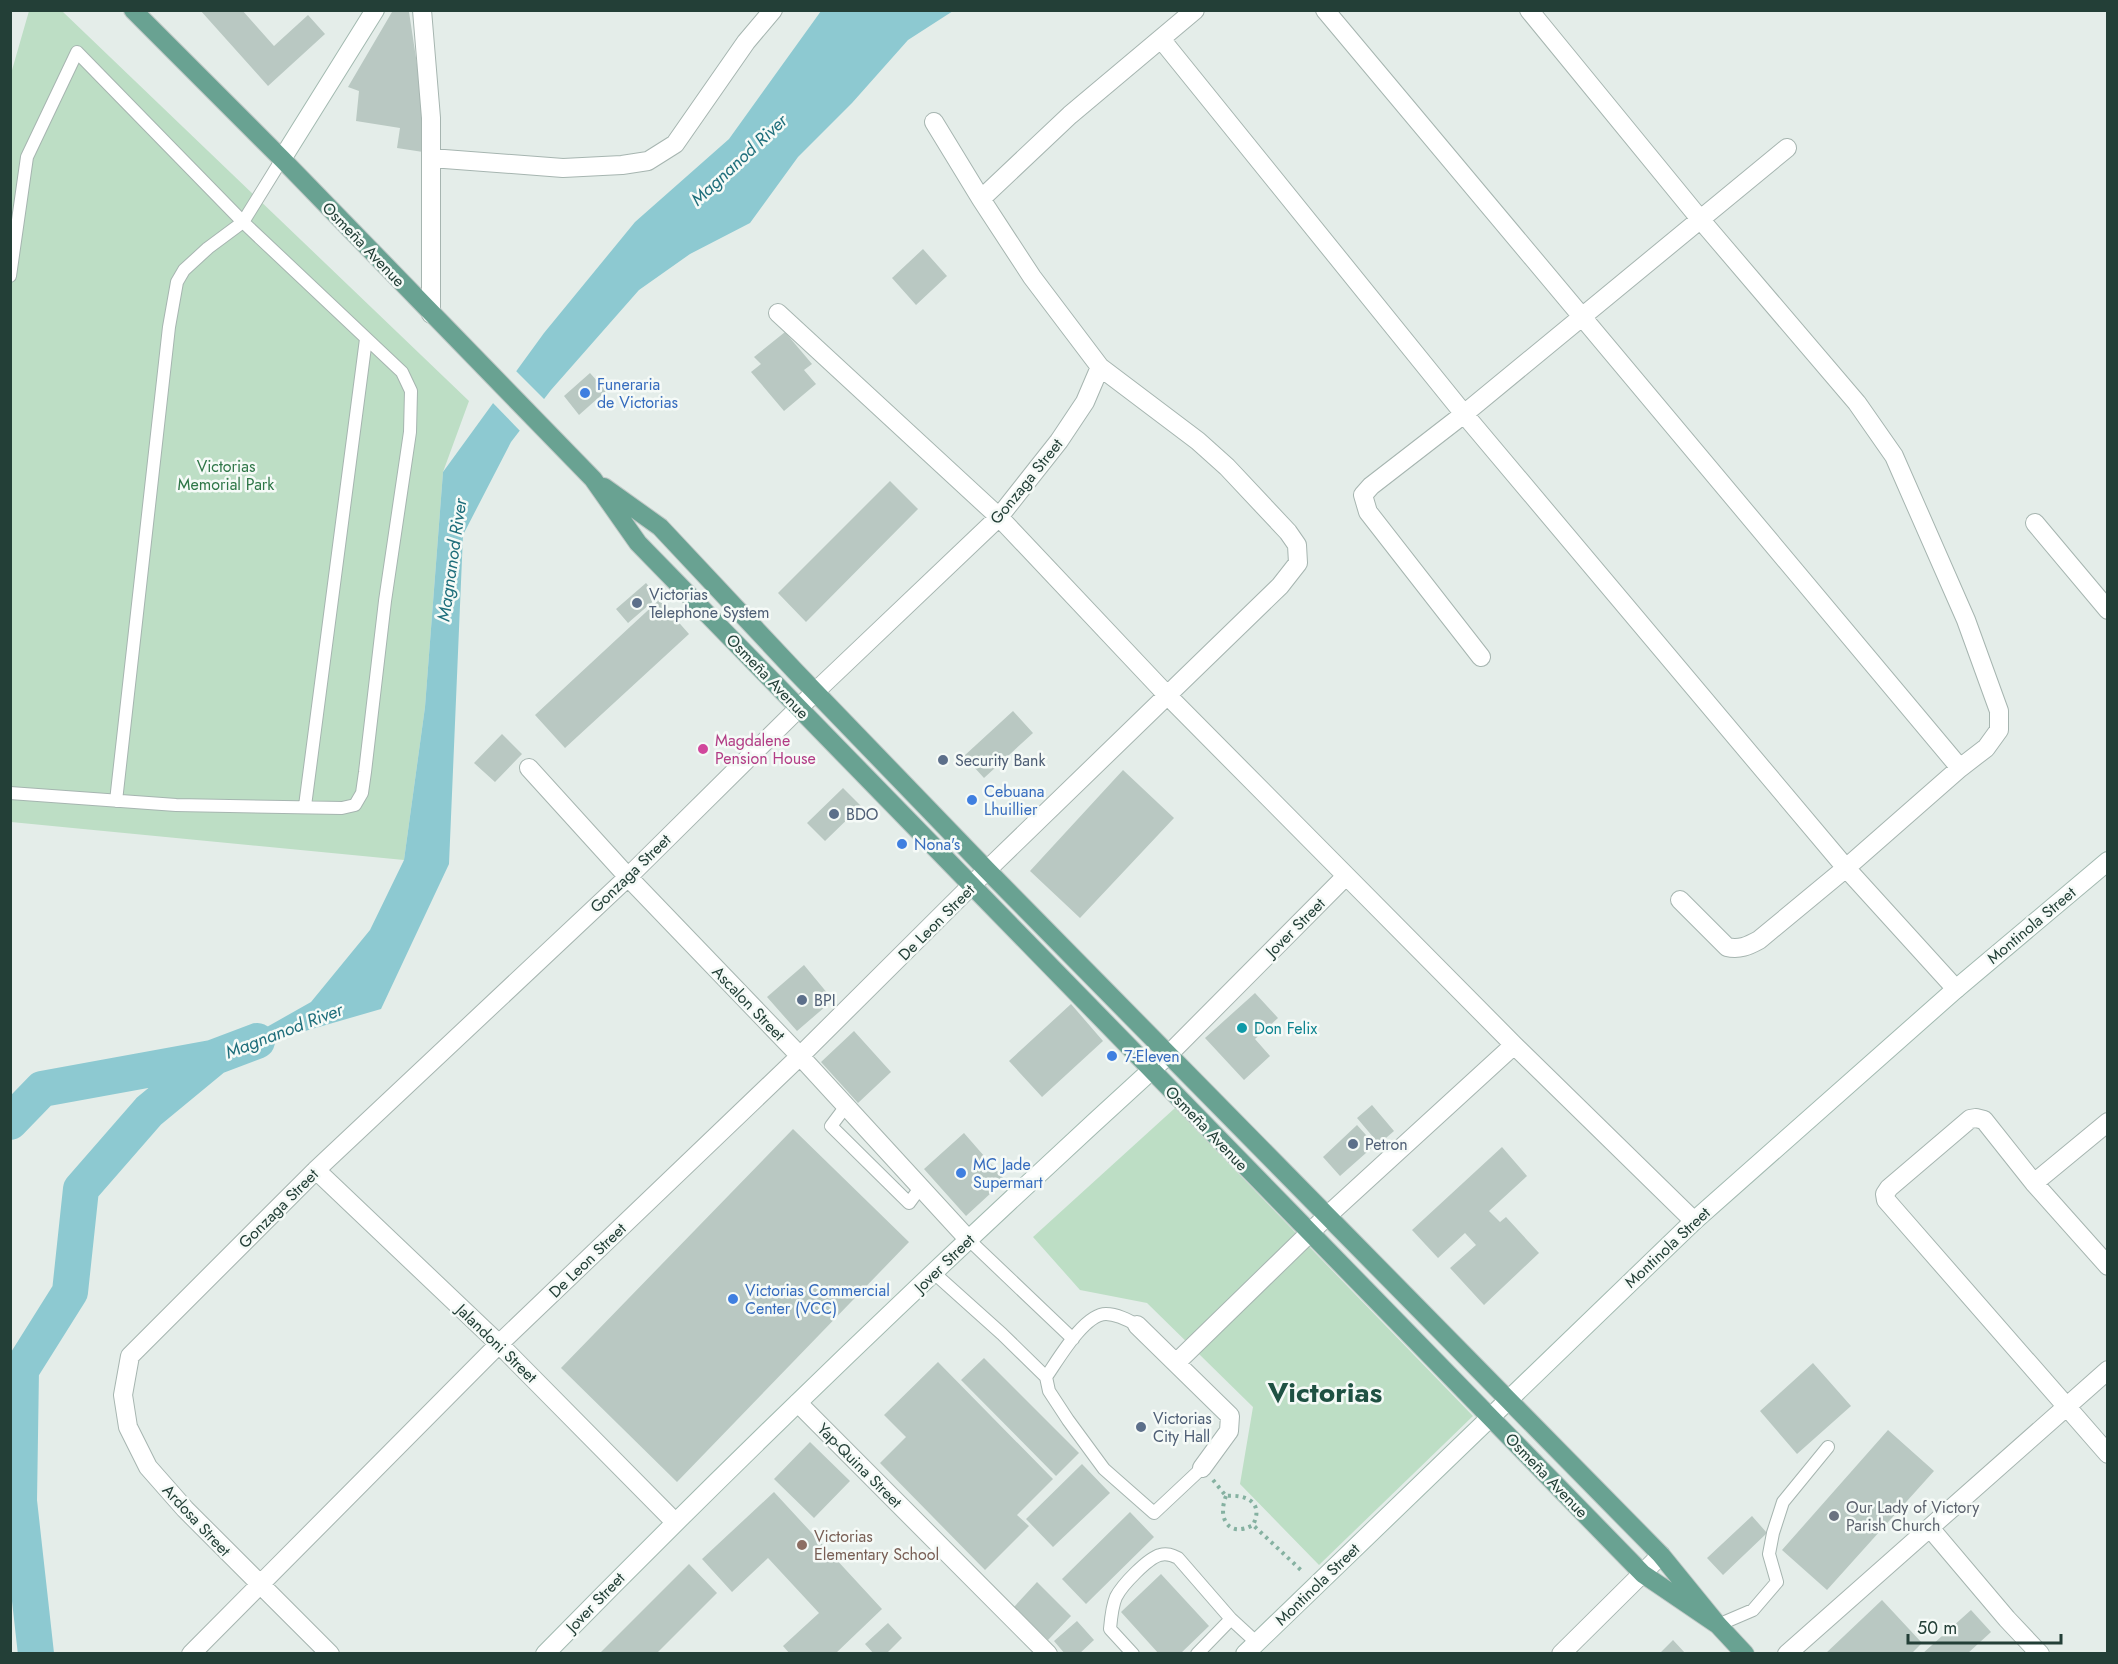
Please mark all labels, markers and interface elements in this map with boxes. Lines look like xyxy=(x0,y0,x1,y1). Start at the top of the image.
water label: Magnanod River xyxy=(685,108,794,212)
street label: Osmeña Avenue xyxy=(317,197,410,292)
place label: Funeraria de Victorias xyxy=(597,373,678,414)
marker: Funeraria de Victorias xyxy=(578,386,592,400)
street label: Gonzaga Street xyxy=(985,433,1068,529)
park label: Victorias Memorial Park xyxy=(178,455,275,496)
water label: Magnanod River xyxy=(430,496,474,623)
place label: Victorias Telephone System xyxy=(649,583,770,624)
marker: Victorias Telephone System xyxy=(630,596,644,610)
street label: Osmeña Avenue xyxy=(721,629,814,724)
place label: Magdalene Pension House xyxy=(715,729,816,770)
marker: Magdalene Pension House xyxy=(696,742,710,756)
place label: Security Bank xyxy=(955,749,1046,772)
marker: Security Bank xyxy=(936,753,950,767)
place label: Cebuana Lhuillier xyxy=(984,780,1045,821)
marker: Cebuana Lhuillier xyxy=(965,793,979,807)
place label: BDO xyxy=(846,803,878,826)
marker: BDO xyxy=(827,807,841,821)
street label: Gonzaga Street xyxy=(585,829,676,918)
place label: Nona's xyxy=(914,833,960,856)
marker: Nona's xyxy=(895,837,909,851)
street label: De Leon Street xyxy=(893,879,980,966)
street label: Montinola Street xyxy=(1982,881,2081,969)
street label: Jover Street xyxy=(1259,892,1330,964)
street label: Ascalon Street xyxy=(707,961,790,1046)
place label: BPI xyxy=(814,989,836,1012)
marker: BPI xyxy=(795,993,809,1007)
water label: Magnanod River xyxy=(221,996,347,1065)
place label: Don Felix xyxy=(1254,1017,1317,1040)
marker: Don Felix xyxy=(1235,1021,1249,1035)
place label: 7-Eleven xyxy=(1124,1045,1180,1068)
marker: 7-Eleven xyxy=(1105,1049,1119,1063)
street label: Osmeña Avenue xyxy=(1160,1081,1253,1176)
place label: Petron xyxy=(1365,1133,1408,1156)
marker: Petron xyxy=(1346,1137,1360,1151)
place label: MC Jade Supermart xyxy=(973,1153,1043,1194)
street label: Gonzaga Street xyxy=(233,1163,324,1253)
marker: MC Jade Supermart xyxy=(954,1166,968,1180)
street label: Montinola Street xyxy=(1619,1201,1715,1293)
street label: De Leon Street xyxy=(544,1217,631,1303)
street label: Jover Street xyxy=(908,1229,980,1299)
place label: Victorias Commercial Center (VCC) xyxy=(745,1279,890,1320)
marker: Victorias Commercial Center (VCC) xyxy=(726,1292,740,1306)
street label: Jalandoni Street xyxy=(450,1297,542,1388)
district label: Victorias xyxy=(1267,1372,1383,1413)
place label: Victorias City Hall xyxy=(1153,1407,1212,1448)
street label: Yap-Quina Street xyxy=(812,1418,907,1513)
marker: Victorias City Hall xyxy=(1134,1420,1148,1434)
street label: Osmeña Avenue xyxy=(1500,1428,1593,1523)
street label: Ardosa Street xyxy=(157,1479,236,1562)
place label: Our Lady of Victory Parish Church xyxy=(1846,1496,1980,1537)
marker: Our Lady of Victory Parish Church xyxy=(1827,1509,1841,1523)
place label: Victorias Elementary School xyxy=(814,1525,939,1566)
marker: Victorias Elementary School xyxy=(795,1538,809,1552)
street label: Montinola Street xyxy=(1270,1538,1365,1631)
street label: Jover Street xyxy=(559,1567,630,1639)
scale bar xyxy=(1908,1607,2061,1645)
text: 50 m xyxy=(1917,1615,1957,1641)

